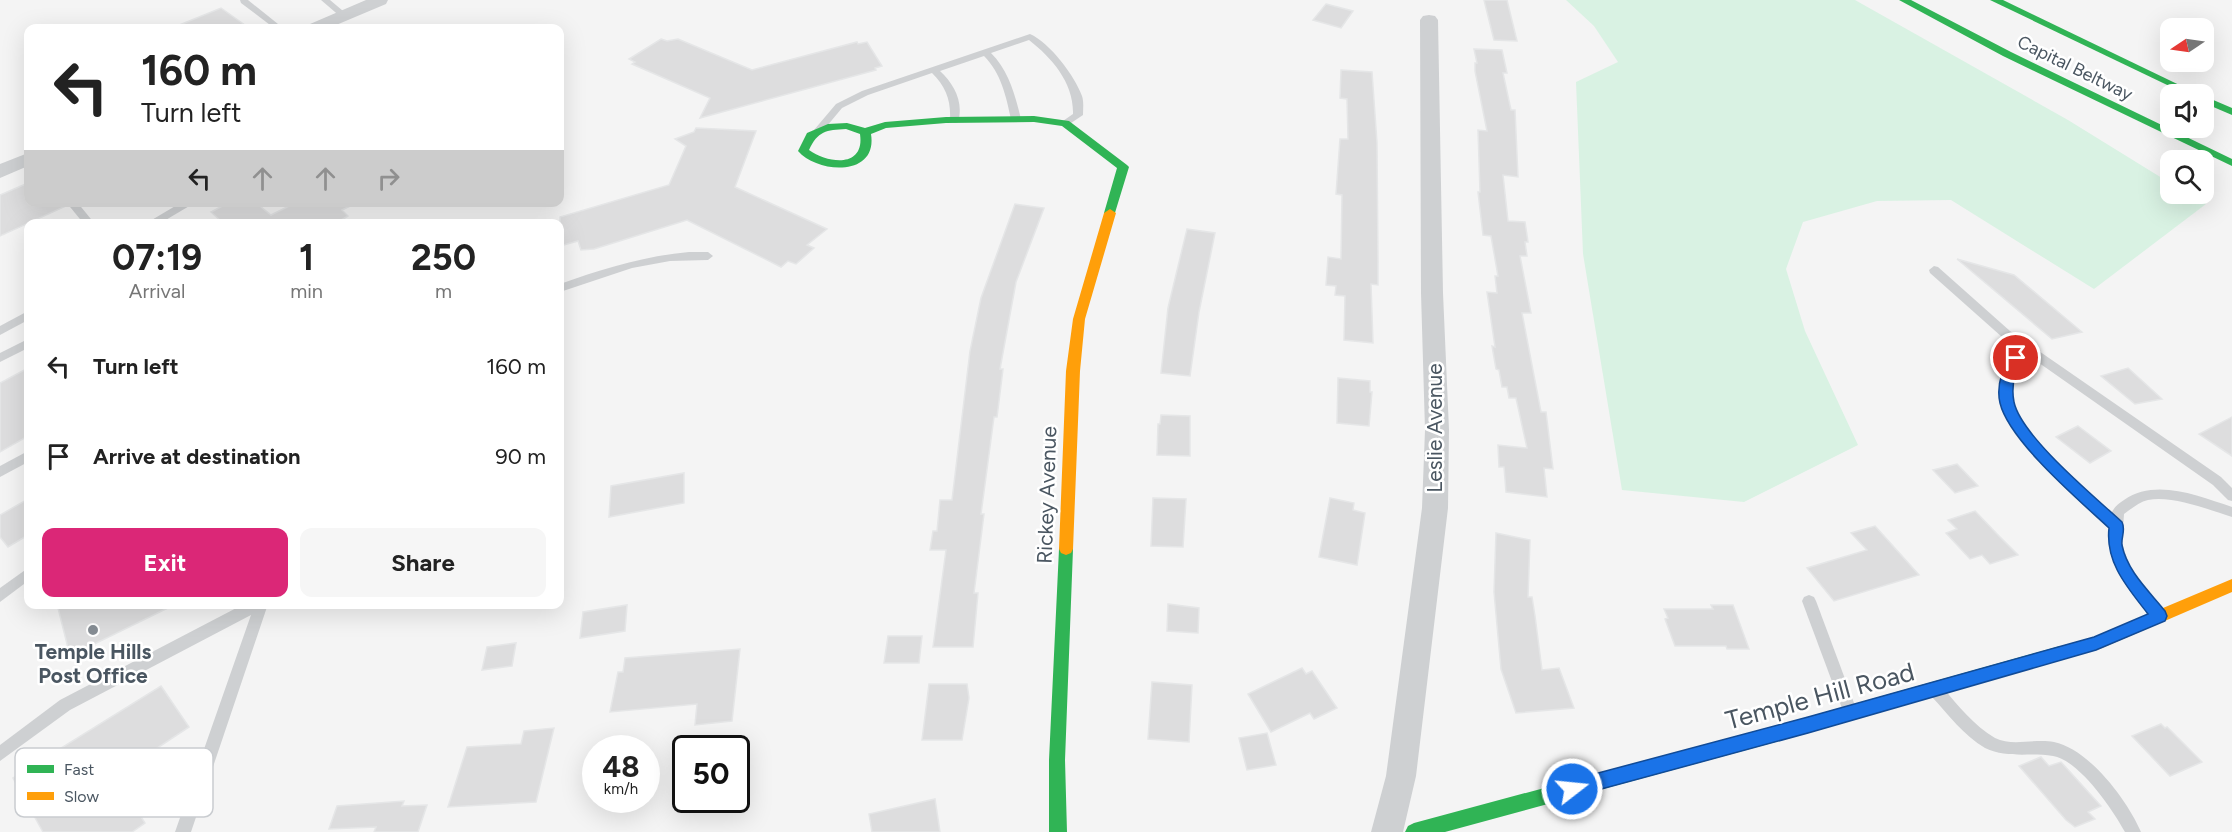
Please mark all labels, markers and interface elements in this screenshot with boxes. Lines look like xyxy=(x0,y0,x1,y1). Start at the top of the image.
north arrow xyxy=(2160,18,2214,72)
map controls xyxy=(2160,18,2214,204)
street label: Capital Beltway xyxy=(2014,31,2137,106)
text: 160 m xyxy=(141,45,257,96)
icon: left xyxy=(42,48,120,126)
button: sound xyxy=(2160,84,2214,138)
text: Turn left xyxy=(141,96,241,129)
button: search xyxy=(2160,150,2214,204)
icon: left xyxy=(183,162,216,195)
icon: ahead xyxy=(246,162,279,195)
icon: ahead xyxy=(309,162,342,195)
icon: right xyxy=(372,162,405,195)
text: 07:19 xyxy=(112,236,202,279)
text: 1 xyxy=(299,236,314,279)
text: 250 xyxy=(411,236,476,279)
text: Arrival xyxy=(129,279,185,303)
text: min xyxy=(290,279,323,303)
text: m xyxy=(435,279,452,303)
pin xyxy=(1990,332,2041,383)
icon: arrive xyxy=(1999,341,2032,374)
icon: left xyxy=(42,350,75,383)
text: Turn left xyxy=(93,353,179,380)
text: 160 m xyxy=(486,353,546,380)
street label: Leslie Avenue xyxy=(1422,363,1447,493)
street label: Rickey Avenue xyxy=(1032,426,1061,564)
icon: arrive xyxy=(42,440,75,473)
text: Arrive at destination xyxy=(93,443,301,470)
text: 90 m xyxy=(495,443,546,470)
button: Exit xyxy=(42,528,288,597)
button: Share xyxy=(300,528,546,597)
marker: Temple Hills Post Office xyxy=(86,623,100,637)
place label: Temple Hills Post Office xyxy=(35,639,152,688)
street label: Temple Hill Road xyxy=(1722,655,1918,737)
speed limit sign: 50 xyxy=(672,735,750,813)
legend xyxy=(15,748,213,817)
text: 48 xyxy=(602,748,640,785)
position arrow xyxy=(1540,757,1604,821)
text: Fast xyxy=(64,760,94,779)
text: km/h xyxy=(604,780,638,798)
text: Slow xyxy=(64,787,99,806)

